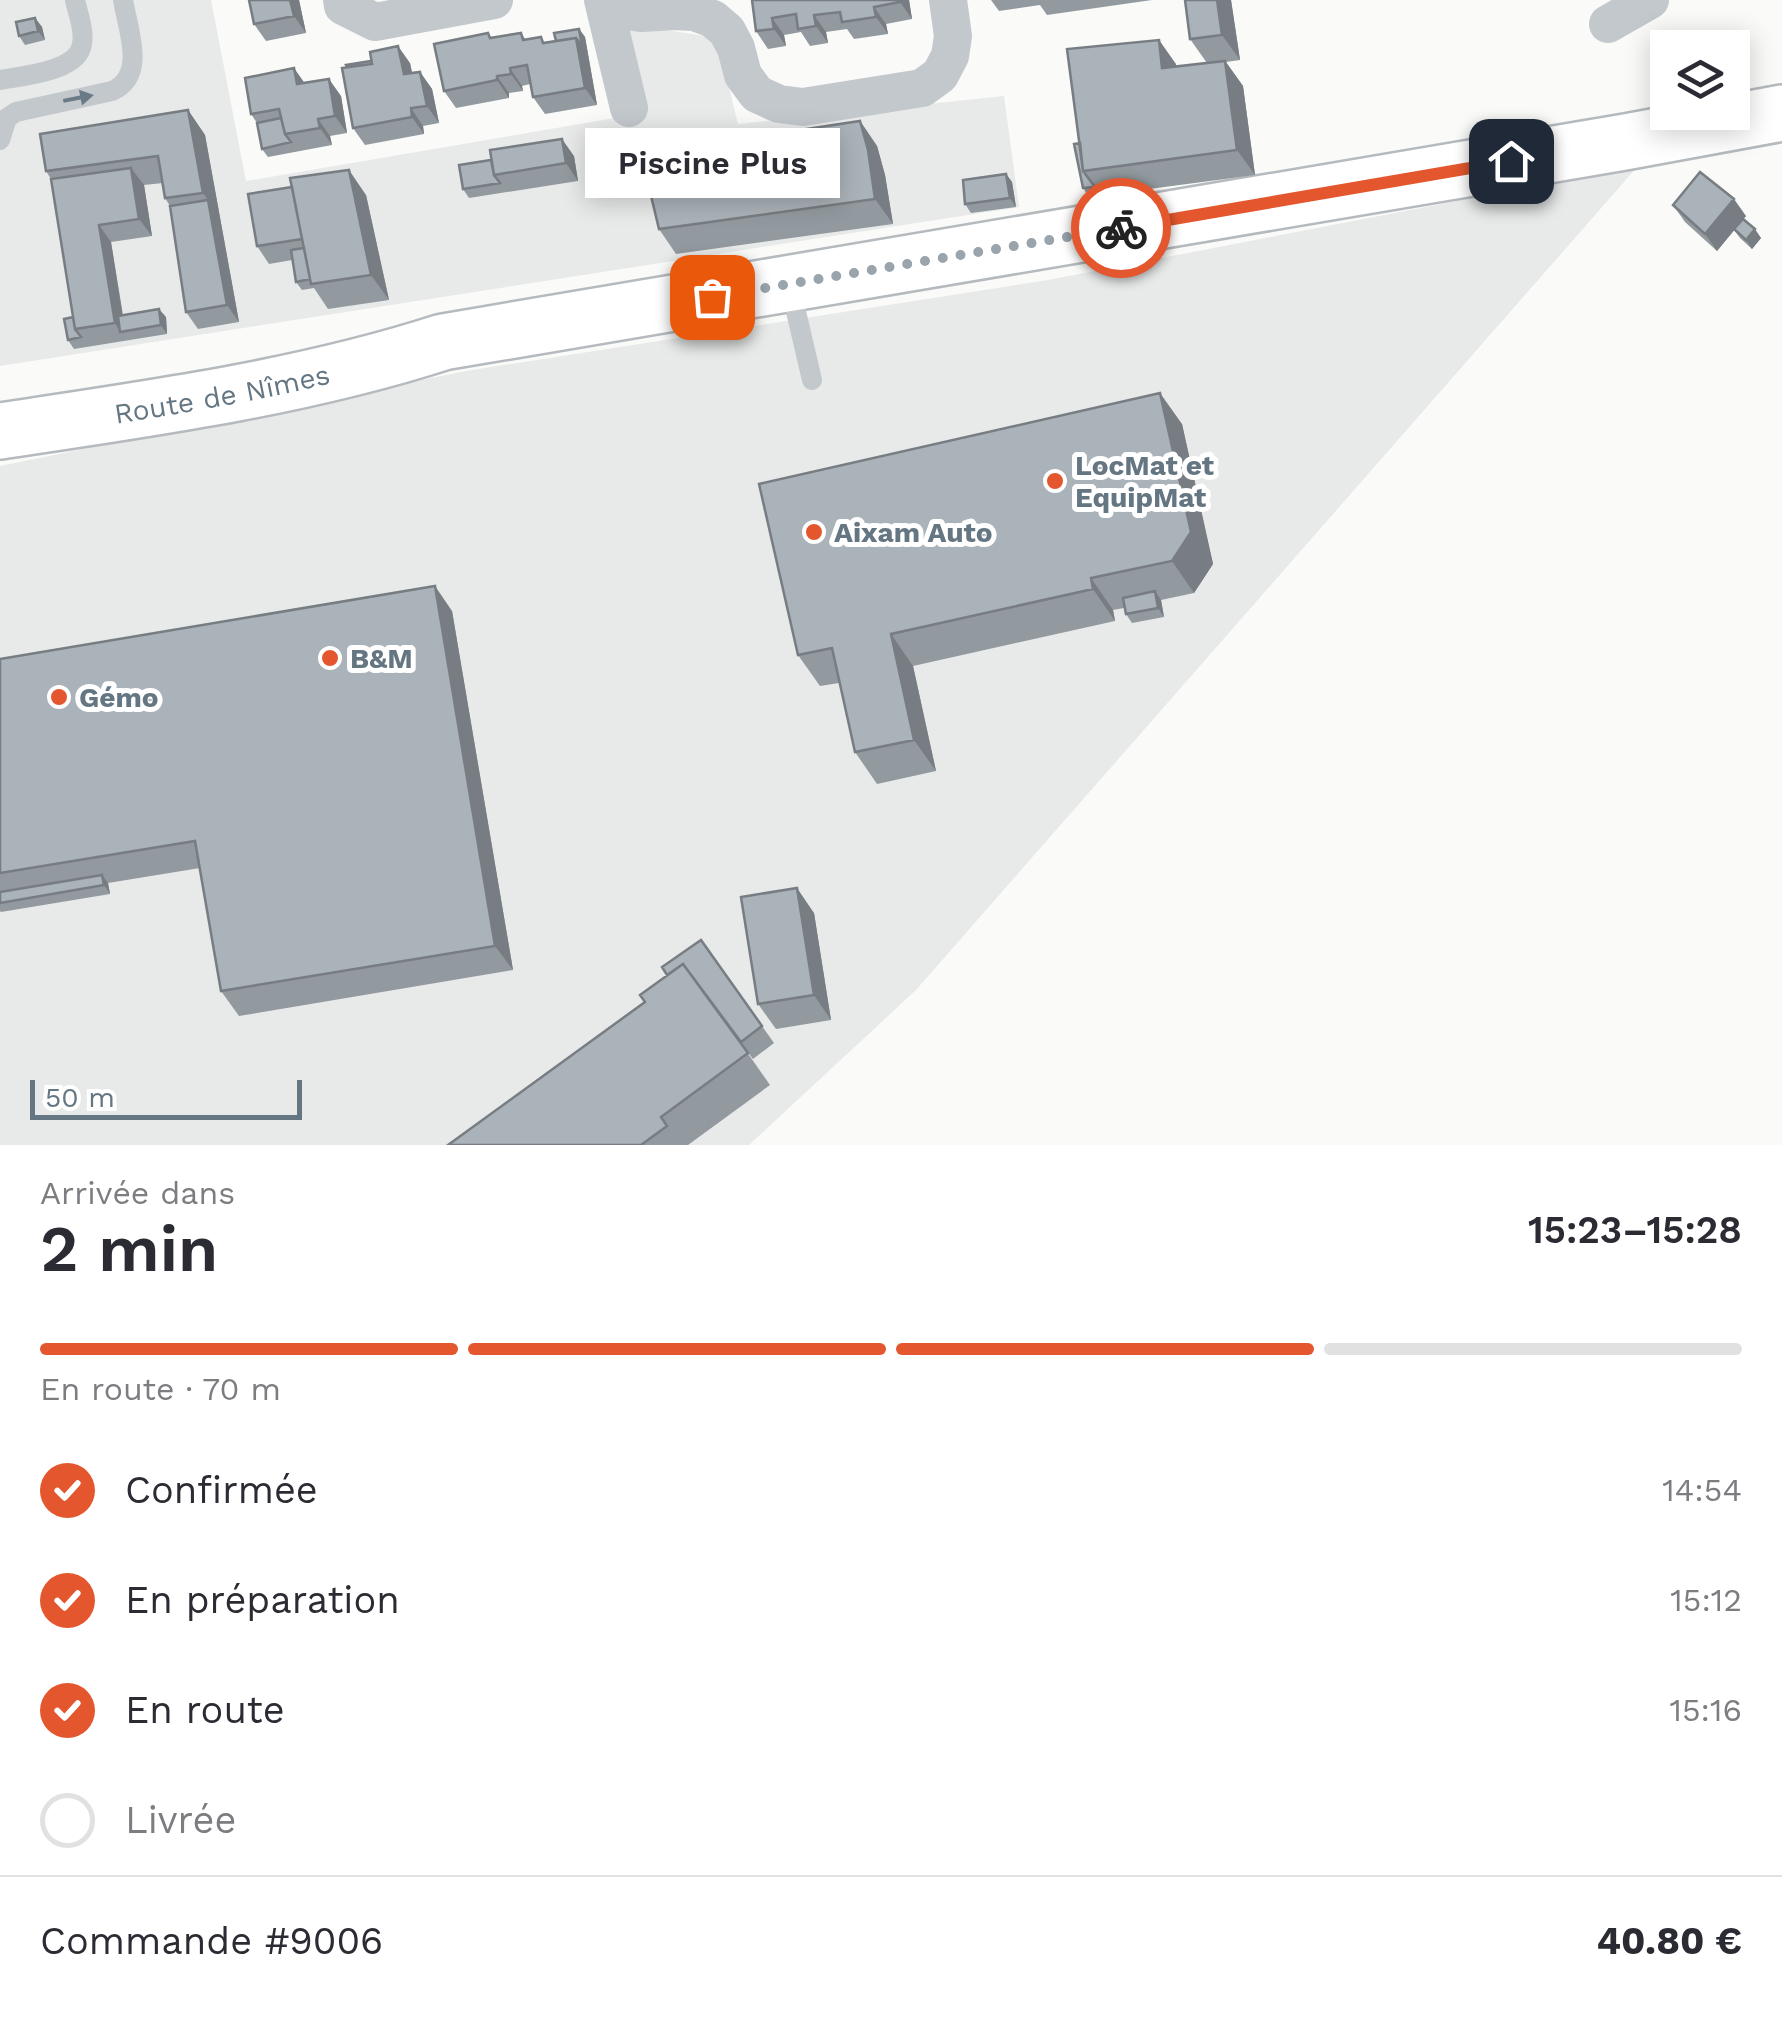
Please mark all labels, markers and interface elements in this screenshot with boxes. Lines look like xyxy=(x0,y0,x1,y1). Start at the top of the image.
map controls xyxy=(1650,30,1750,130)
button: layers xyxy=(1650,30,1750,130)
one-way arrow xyxy=(63,89,94,105)
pin xyxy=(1469,119,1554,204)
callout: Piscine Plus xyxy=(584,127,840,197)
icon: home xyxy=(1484,134,1539,189)
text: Piscine Plus xyxy=(618,144,807,182)
courier xyxy=(1071,178,1171,278)
icon: bike xyxy=(1094,201,1149,256)
pin xyxy=(670,255,755,340)
icon: bag xyxy=(685,270,740,325)
street label: Route de Nîmes xyxy=(112,357,333,430)
place label: LocMat et EquipMat xyxy=(1075,449,1214,514)
marker: LocMat et EquipMat xyxy=(1044,470,1066,492)
place label: Aixam Auto xyxy=(834,516,993,549)
marker: Aixam Auto xyxy=(803,521,825,543)
place label: B&M xyxy=(350,642,413,675)
marker: B&M xyxy=(319,647,341,669)
place label: Gémo xyxy=(79,681,159,714)
marker: Gémo xyxy=(48,686,70,708)
scale bar xyxy=(30,1075,302,1120)
text: 50 m xyxy=(45,1081,115,1114)
text: Arrivée dans xyxy=(40,1174,235,1212)
text: 15:23–15:28 xyxy=(1528,1208,1742,1252)
text: 2 min xyxy=(40,1211,218,1287)
text: En route · 70 m xyxy=(40,1370,281,1408)
icon: check xyxy=(40,1463,95,1518)
text: Confirmée xyxy=(125,1468,318,1512)
text: 14:54 xyxy=(1662,1471,1742,1509)
icon: check xyxy=(40,1573,95,1628)
text: En préparation xyxy=(125,1578,400,1622)
text: 15:12 xyxy=(1670,1581,1742,1619)
icon: check xyxy=(40,1683,95,1738)
text: En route xyxy=(125,1688,285,1732)
text: 15:16 xyxy=(1669,1691,1742,1729)
text: Livrée xyxy=(125,1798,236,1842)
text: Commande #9006 xyxy=(40,1919,383,1963)
text: 40.80 € xyxy=(1596,1919,1742,1963)

